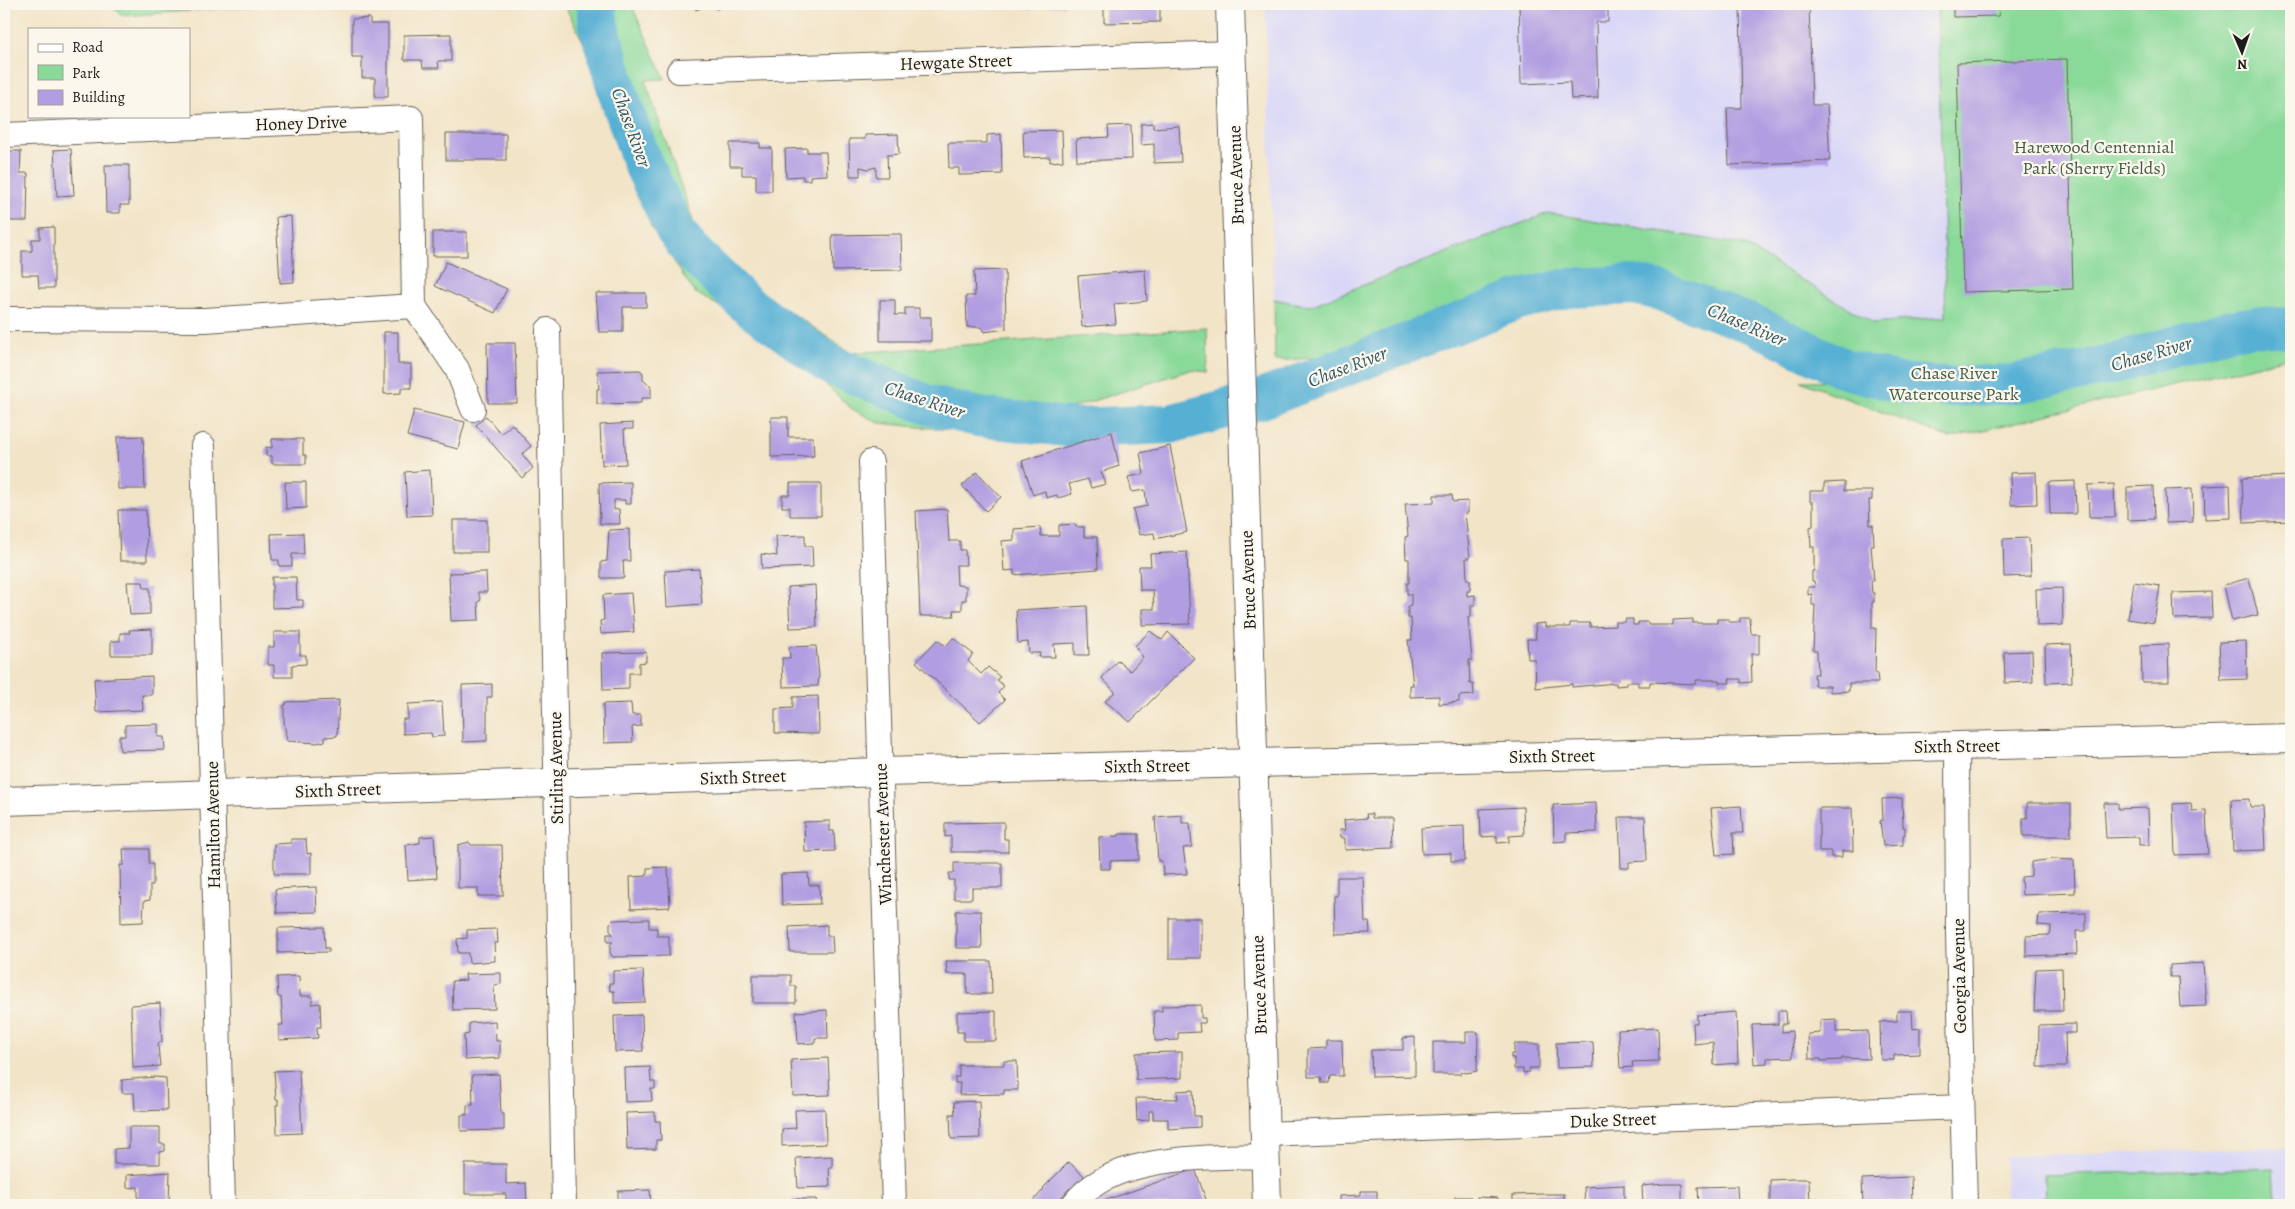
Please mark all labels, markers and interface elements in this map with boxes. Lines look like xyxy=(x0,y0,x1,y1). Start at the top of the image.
legend xyxy=(28,28,190,118)
north arrow xyxy=(2218,28,2268,78)
text: Road xyxy=(72,37,104,57)
street label: Hewgate Street xyxy=(899,48,1013,76)
text: N xyxy=(2237,55,2248,74)
text: Park xyxy=(72,63,101,83)
water label: Chase River xyxy=(605,84,658,172)
text: Building xyxy=(72,87,125,107)
street label: Honey Drive xyxy=(255,109,347,137)
street label: Bruce Avenue xyxy=(1222,125,1250,225)
park label: Harewood Centennial Park (Sherry Fields) xyxy=(2014,135,2175,180)
water label: Chase River xyxy=(1703,297,1791,354)
water label: Chase River xyxy=(2108,330,2196,378)
water label: Chase River xyxy=(1304,339,1392,394)
park label: Chase River Watercourse Park xyxy=(1888,361,2019,406)
water label: Chase River xyxy=(881,375,970,426)
street label: Bruce Avenue xyxy=(1234,530,1262,630)
street label: Stirling Avenue xyxy=(543,711,569,825)
street label: Sixth Street xyxy=(1914,733,2000,759)
street label: Sixth Street xyxy=(1509,743,1595,769)
street label: Sixth Street xyxy=(1104,753,1190,779)
street label: Hamilton Avenue xyxy=(200,761,226,889)
street label: Sixth Street xyxy=(699,763,787,790)
street label: Winchester Avenue xyxy=(869,763,897,906)
street label: Sixth Street xyxy=(294,776,382,803)
street label: Georgia Avenue xyxy=(1946,918,1972,1034)
street label: Bruce Avenue xyxy=(1245,935,1273,1035)
street label: Duke Street xyxy=(1569,1106,1657,1134)

